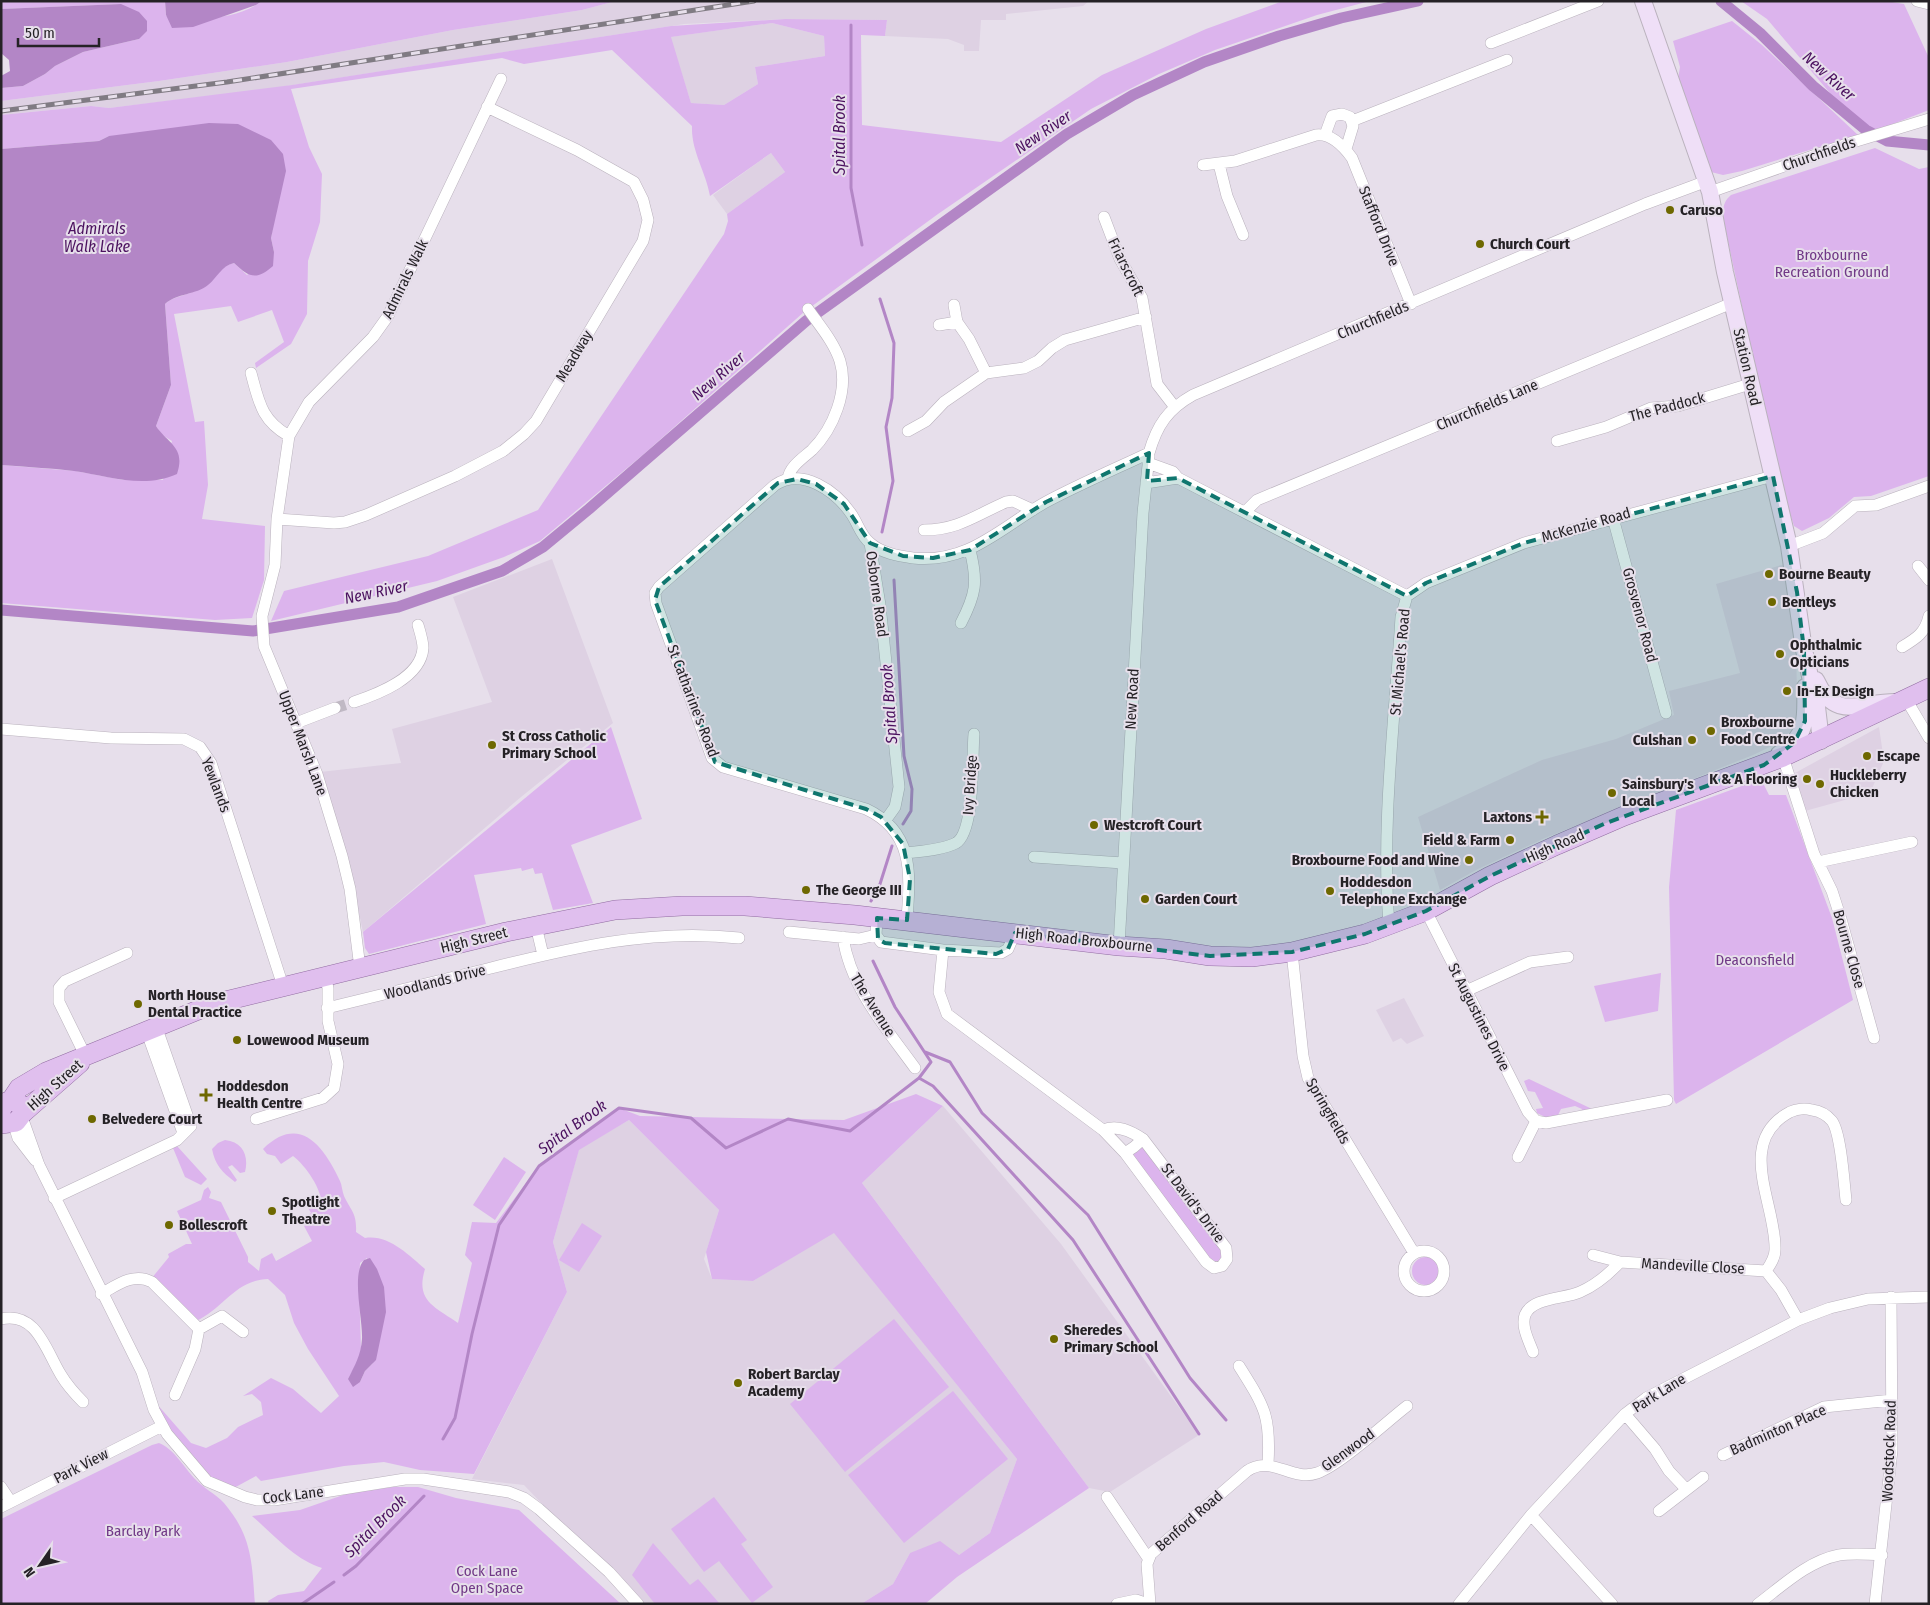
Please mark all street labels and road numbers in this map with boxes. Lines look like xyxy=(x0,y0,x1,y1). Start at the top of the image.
street label: Churchfields xyxy=(1780,133,1858,175)
street label: Stafford Drive xyxy=(1355,183,1403,269)
street label: Friarscroft xyxy=(1104,235,1148,299)
street label: Admirals Walk xyxy=(378,236,432,322)
street label: Churchfields xyxy=(1335,297,1411,343)
street label: Meadway xyxy=(552,327,596,385)
street label: Station Road xyxy=(1729,327,1765,407)
street label: Churchfields Lane xyxy=(1433,375,1541,435)
street label: The Paddock xyxy=(1627,388,1707,426)
street label: McKenzie Road xyxy=(1539,504,1633,546)
street label: Osborne Road xyxy=(862,550,892,638)
street label: Grosvenor Road xyxy=(1619,566,1661,664)
street label: St Michael's Road xyxy=(1386,608,1414,716)
street label: St Catharine's Road xyxy=(663,642,723,760)
street label: New Road xyxy=(1121,668,1143,730)
street label: Upper Marsh Lane xyxy=(275,688,331,798)
street label: Ivy Bridge xyxy=(959,754,981,816)
street label: Yewlands xyxy=(197,755,235,815)
street label: High Road xyxy=(1523,825,1587,867)
street label: Bourne Close xyxy=(1829,908,1869,990)
street label: High Street xyxy=(439,923,509,957)
street label: High Road Broxbourne xyxy=(1015,924,1153,956)
street label: St Augustines Drive xyxy=(1444,960,1514,1074)
street label: Woodlands Drive xyxy=(382,961,488,1003)
street label: The Avenue xyxy=(847,970,899,1040)
street label: High Street xyxy=(24,1055,86,1115)
street label: Springfields xyxy=(1302,1075,1354,1147)
street label: St David's Drive xyxy=(1157,1160,1229,1246)
street label: Mandeville Close xyxy=(1641,1254,1745,1278)
street label: Park Lane xyxy=(1629,1370,1689,1416)
street label: Woodstock Road xyxy=(1878,1400,1900,1502)
street label: Badminton Place xyxy=(1727,1401,1829,1459)
street label: Glenwood xyxy=(1318,1425,1378,1475)
street label: Park View xyxy=(51,1445,111,1487)
street label: Cock Lane xyxy=(261,1482,325,1508)
street label: Benford Road xyxy=(1152,1487,1226,1555)

